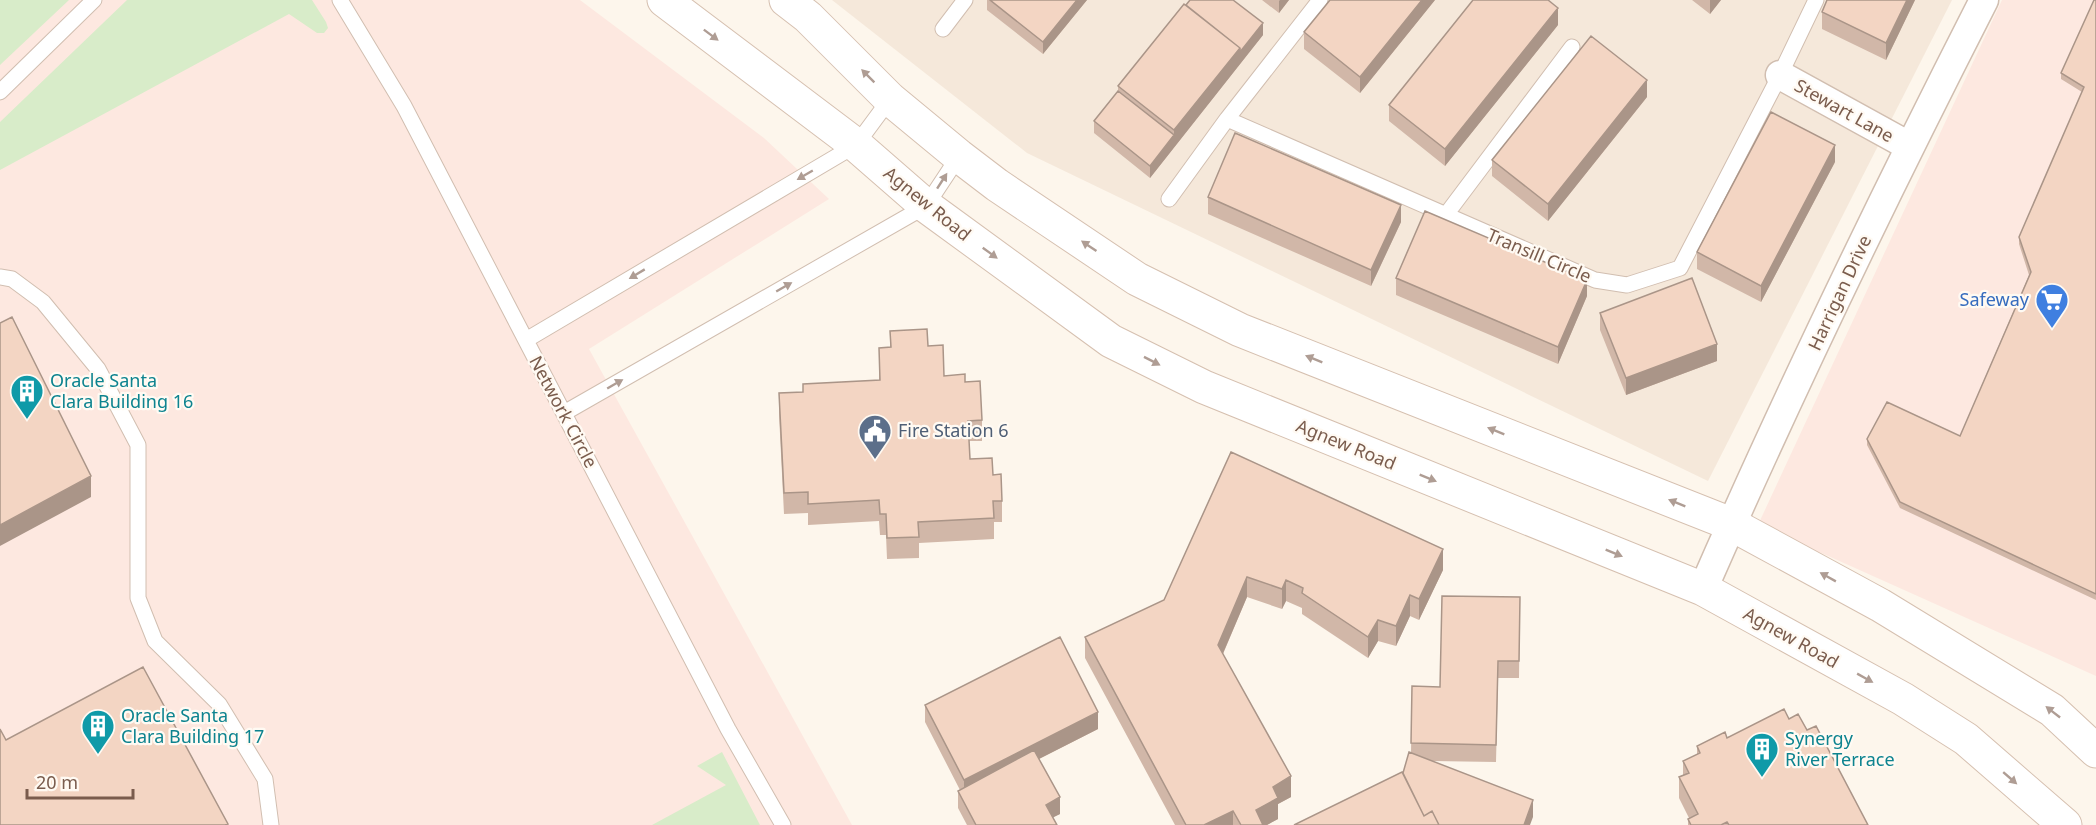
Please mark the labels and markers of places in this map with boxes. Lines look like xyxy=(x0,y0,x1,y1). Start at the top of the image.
supermarket icon: Safeway xyxy=(2034,282,2070,329)
place label: Safeway xyxy=(1960,287,2030,311)
place label: Oracle Santa Clara Building 16 xyxy=(50,368,193,413)
building icon: Oracle Santa Clara Building 16 xyxy=(9,373,45,420)
public building icon: Fire Station 6 xyxy=(857,413,893,460)
place label: Fire Station 6 xyxy=(898,418,1009,442)
place label: Oracle Santa Clara Building 17 xyxy=(121,703,264,748)
building icon: Oracle Santa Clara Building 17 xyxy=(80,708,116,755)
place label: Synergy River Terrace xyxy=(1785,726,1895,771)
building icon: Synergy River Terrace xyxy=(1744,731,1780,778)

